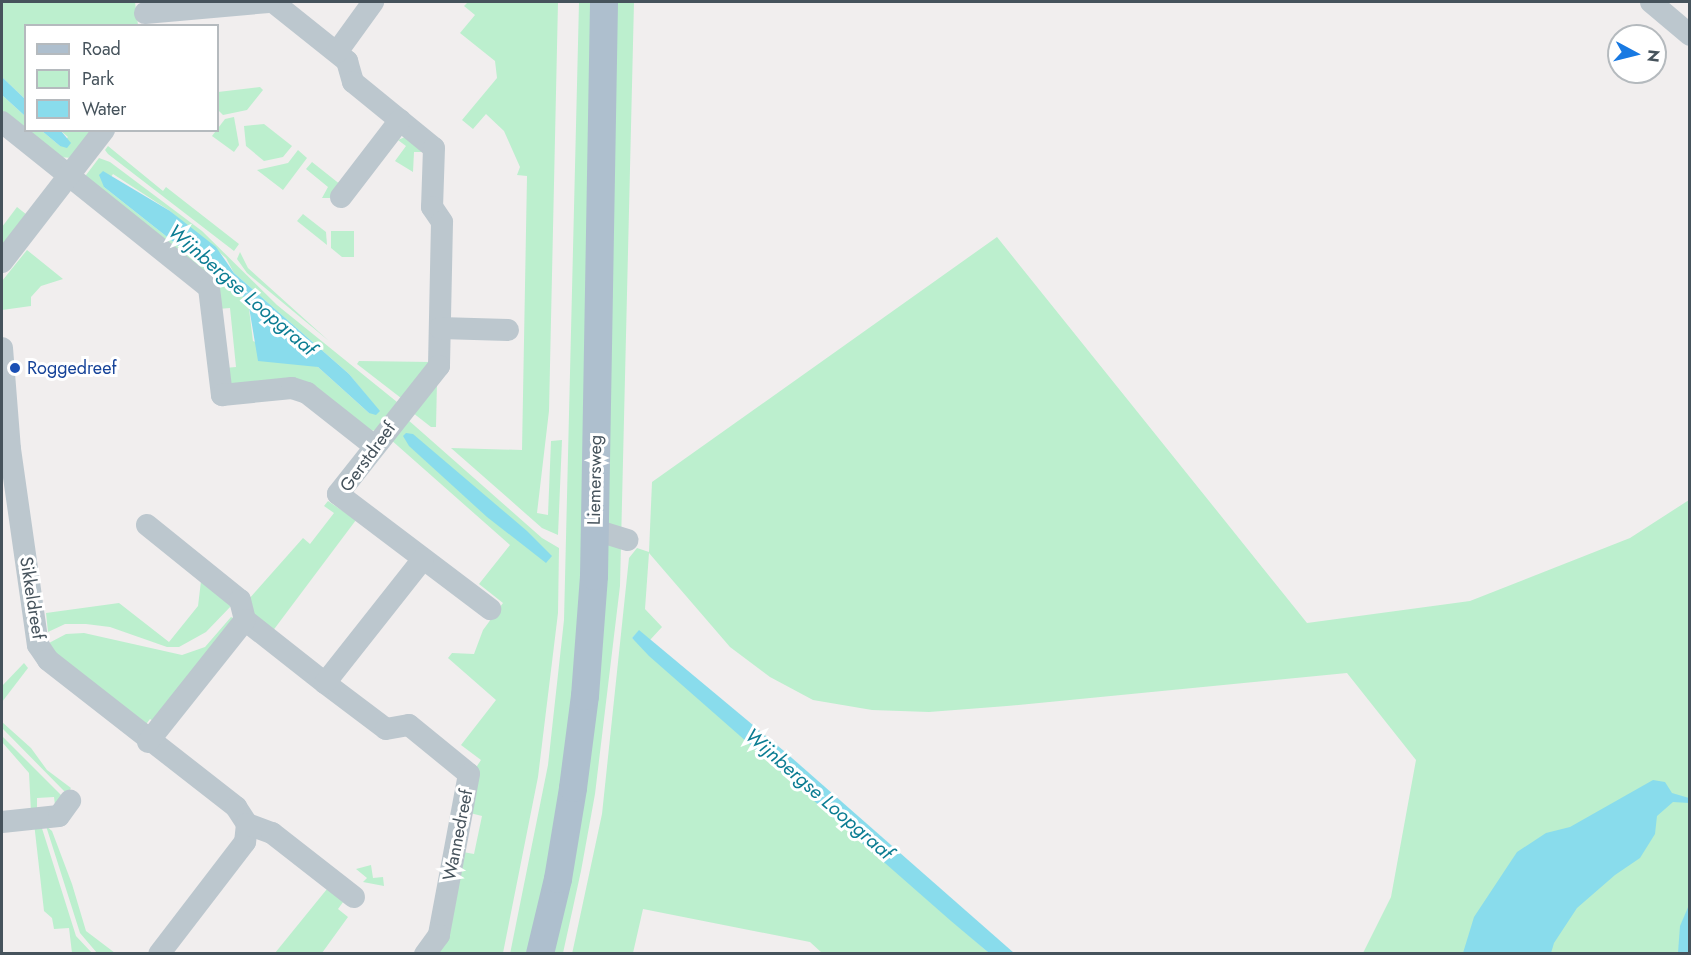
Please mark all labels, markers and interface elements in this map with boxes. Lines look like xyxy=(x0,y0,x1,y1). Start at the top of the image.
legend xyxy=(24,24,219,132)
north arrow xyxy=(1607,24,1667,84)
text: Road xyxy=(82,36,121,62)
text: N xyxy=(1641,48,1666,64)
text: Park xyxy=(82,66,114,92)
text: Water xyxy=(82,96,126,122)
water label: Wijnbergse Loopgraaf xyxy=(163,219,321,361)
place label: Roggedreef xyxy=(27,357,117,379)
marker: Roggedreef xyxy=(8,361,22,375)
street label: Gerstdreef xyxy=(336,418,400,496)
street label: Liemersweg xyxy=(583,435,607,525)
street label: Sikkeldreef xyxy=(15,555,49,641)
water label: Wijnbergse Loopgraaf xyxy=(740,723,898,865)
street label: Wannedreef xyxy=(439,787,477,883)

